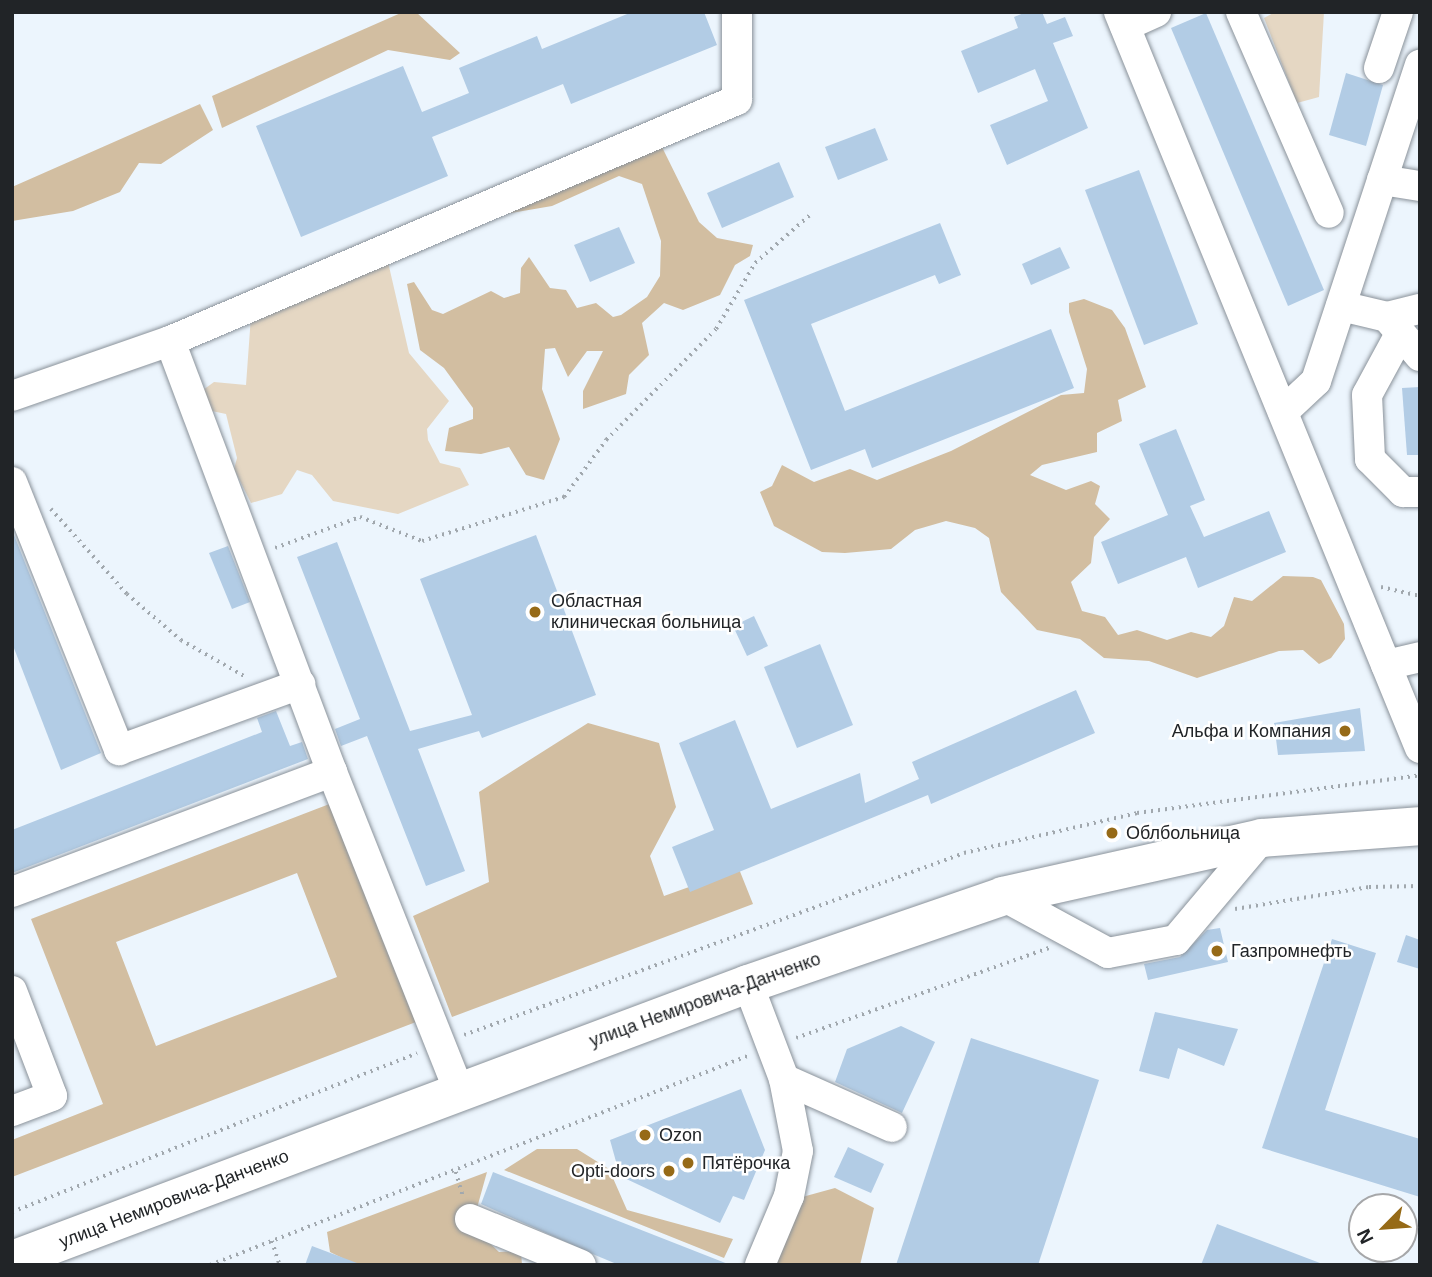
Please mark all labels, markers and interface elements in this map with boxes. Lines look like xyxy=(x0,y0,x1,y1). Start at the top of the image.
place label: Областная клиническая больница xyxy=(551,591,741,634)
marker: Областная клиническая больница xyxy=(525,602,545,622)
place label: Альфа и Компания xyxy=(1172,720,1331,742)
marker: Альфа и Компания xyxy=(1337,723,1353,739)
place label: Облбольница xyxy=(1126,822,1240,844)
marker: Облбольница xyxy=(1104,825,1120,841)
place label: Газпромнефть xyxy=(1231,940,1352,962)
marker: Газпромнефть xyxy=(1209,943,1225,959)
street label: улица Немировича-Данченко xyxy=(586,948,824,1052)
place label: Ozon xyxy=(659,1124,702,1146)
marker: Ozon xyxy=(637,1127,653,1143)
street label: улица Немировича-Данченко xyxy=(56,1145,292,1253)
place label: Пятёрочка xyxy=(702,1152,790,1174)
marker: Пятёрочка xyxy=(680,1155,696,1171)
place label: Opti-doors xyxy=(571,1160,655,1182)
marker: Opti-doors xyxy=(661,1163,677,1179)
north arrow xyxy=(1348,1193,1418,1263)
text: N xyxy=(1353,1226,1378,1247)

